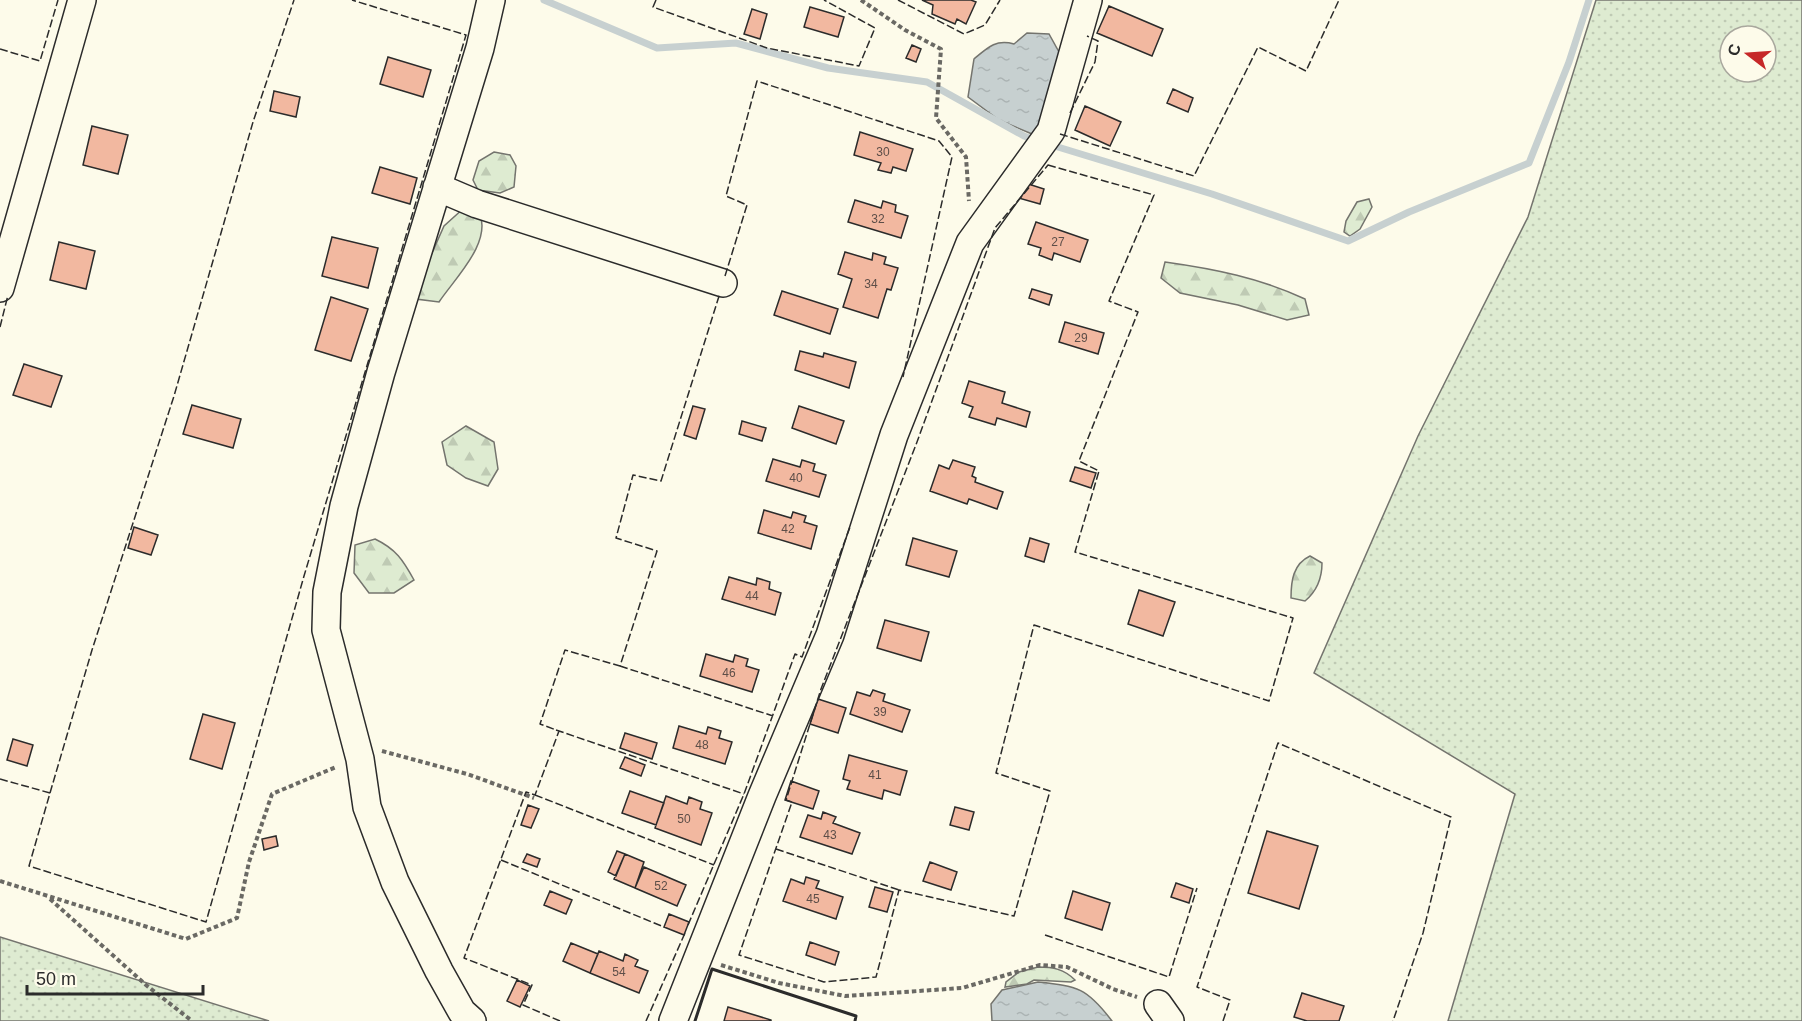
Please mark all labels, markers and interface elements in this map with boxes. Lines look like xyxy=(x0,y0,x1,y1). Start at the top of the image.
north arrow xyxy=(1718,24,1778,84)
text: С xyxy=(1724,41,1744,58)
house number: 30 xyxy=(876,145,890,159)
house number: 32 xyxy=(871,212,885,226)
house number: 27 xyxy=(1051,235,1065,249)
house number: 34 xyxy=(864,277,878,291)
house number: 29 xyxy=(1074,331,1088,345)
house number: 40 xyxy=(789,471,803,485)
house number: 42 xyxy=(781,522,795,536)
house number: 44 xyxy=(745,589,759,603)
house number: 46 xyxy=(722,666,736,680)
house number: 39 xyxy=(873,705,887,719)
house number: 48 xyxy=(695,738,709,752)
house number: 41 xyxy=(868,768,882,782)
house number: 50 xyxy=(677,812,691,826)
house number: 43 xyxy=(823,828,837,842)
house number: 52 xyxy=(654,879,668,893)
house number: 45 xyxy=(806,892,820,906)
scale bar xyxy=(27,958,202,996)
house number: 54 xyxy=(612,965,626,979)
text: 50 m xyxy=(36,969,76,989)

